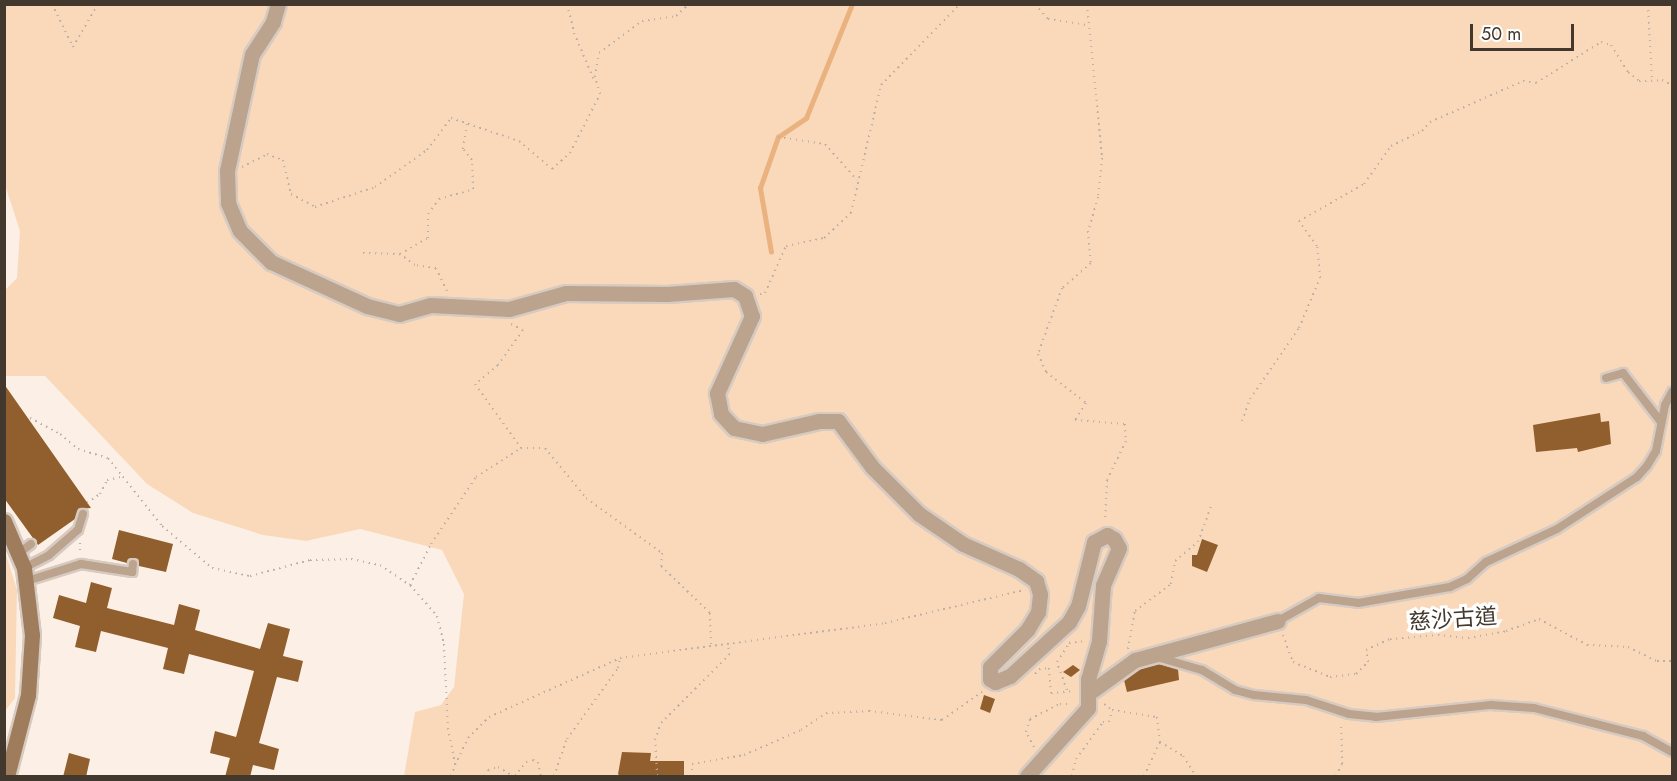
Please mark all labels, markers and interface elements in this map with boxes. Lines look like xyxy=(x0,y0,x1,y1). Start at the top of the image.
scale bar xyxy=(1473,12,1576,50)
text: 50 m xyxy=(1481,21,1521,47)
street label: 慈沙古道 xyxy=(1408,603,1498,635)

